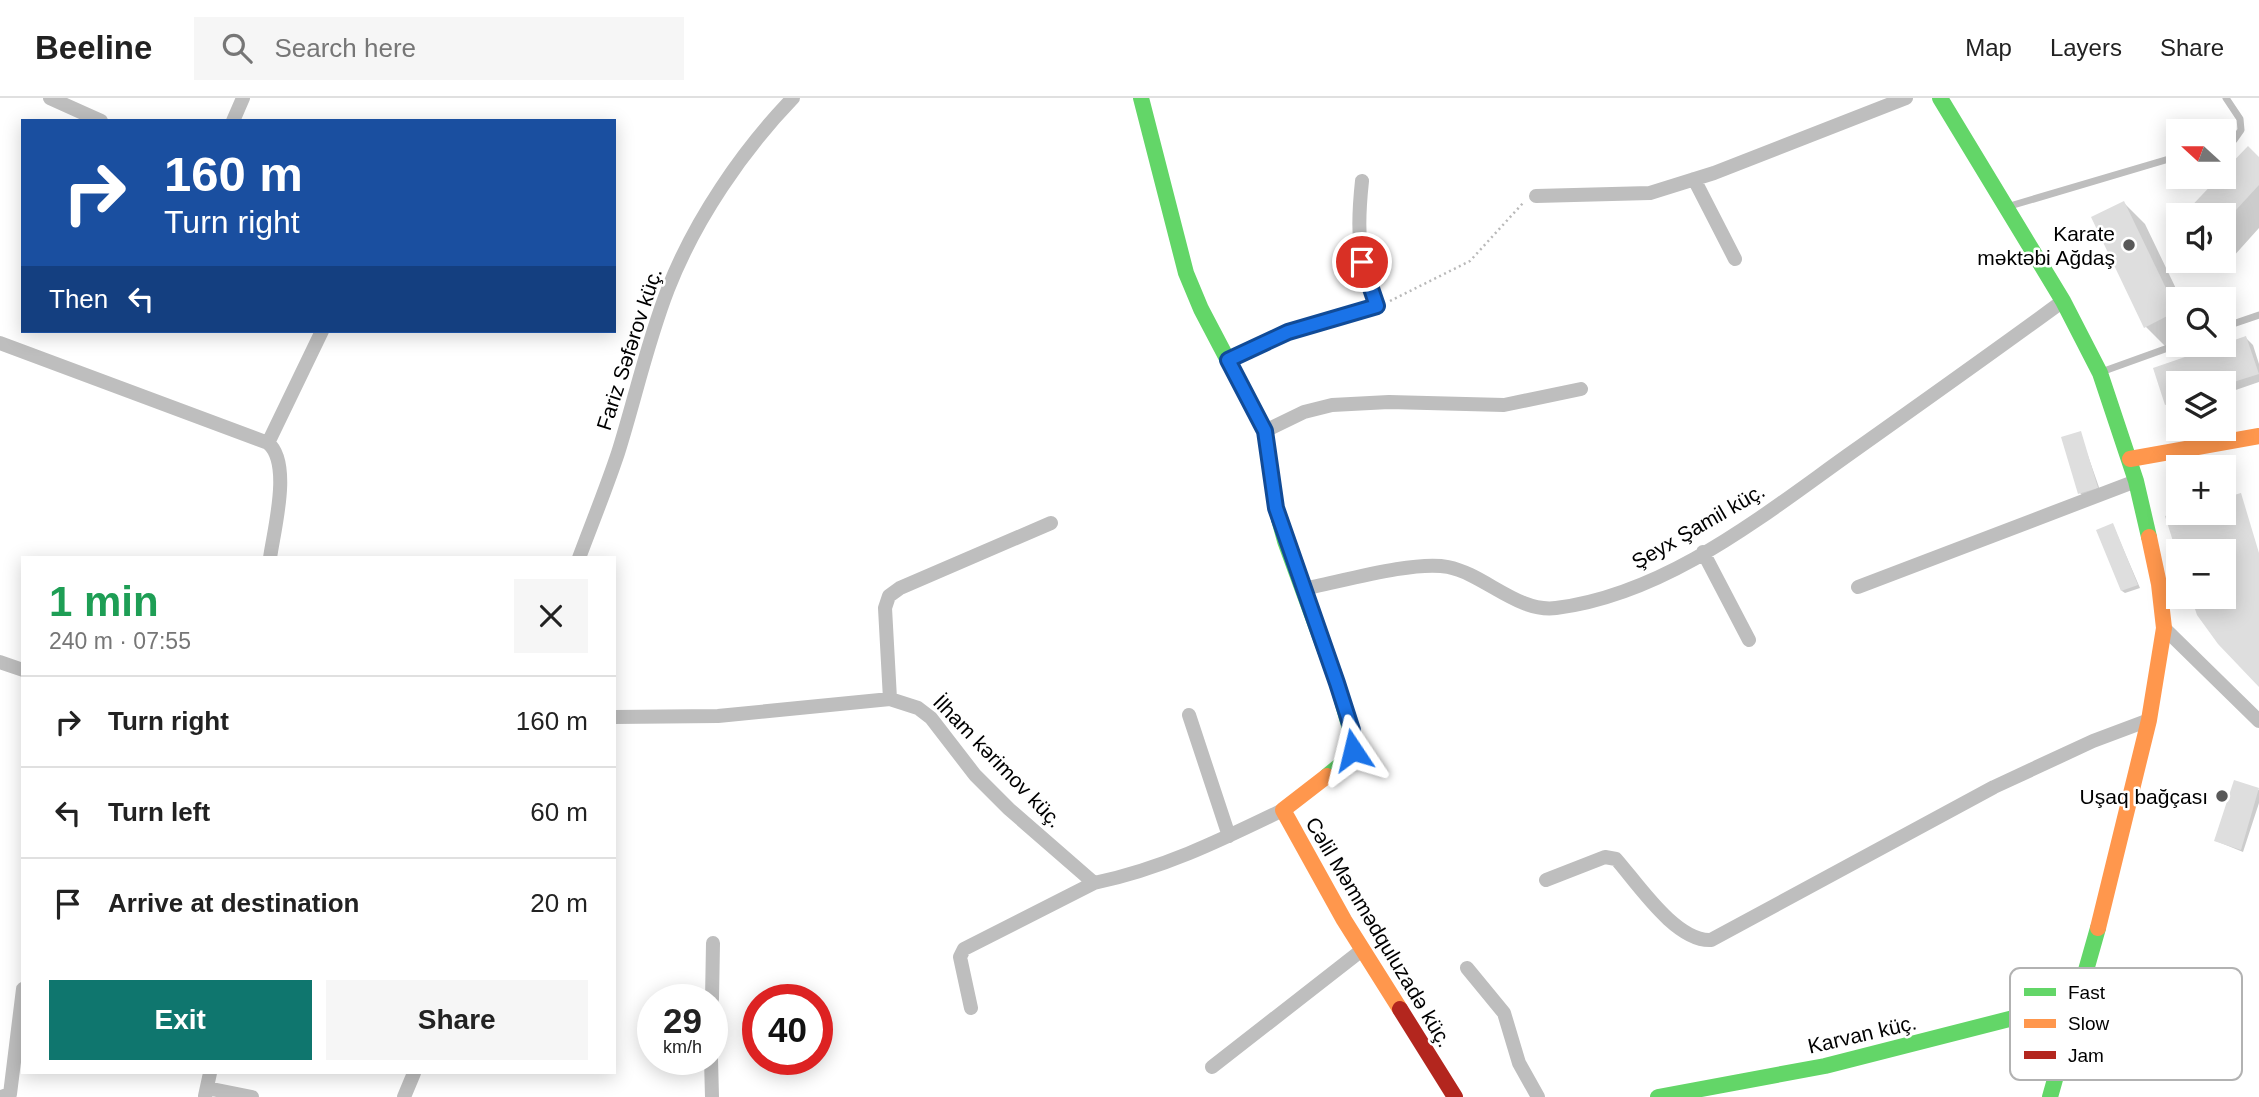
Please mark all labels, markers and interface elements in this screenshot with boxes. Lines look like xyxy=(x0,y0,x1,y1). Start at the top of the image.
search box xyxy=(194,17,684,80)
text: Beeline xyxy=(35,29,152,66)
icon: search xyxy=(218,29,256,67)
text: Search here xyxy=(274,33,416,63)
text: Map xyxy=(1965,34,2012,61)
text: Layers xyxy=(2050,34,2122,61)
text: Share xyxy=(2160,34,2224,61)
north arrow xyxy=(2166,119,2236,189)
map controls xyxy=(2166,119,2236,609)
icon: right xyxy=(49,147,140,238)
text: 160 m xyxy=(164,147,303,201)
button: sound xyxy=(2166,203,2236,273)
text: Turn right xyxy=(164,204,300,240)
place label: Karate məktəbi Ağdaş xyxy=(1977,222,2115,269)
pin xyxy=(1332,232,1392,292)
marker: Karate məktəbi Ağdaş xyxy=(2121,237,2137,253)
icon: arrive xyxy=(1343,243,1381,281)
street label: Fariz Səfərov küç. xyxy=(592,265,666,433)
icon: left xyxy=(122,280,160,318)
text: Then xyxy=(49,284,108,314)
button: search xyxy=(2166,287,2236,357)
button: layers xyxy=(2166,371,2236,441)
button: + xyxy=(2166,455,2236,525)
street label: Şeyx Şamil küç. xyxy=(1628,479,1768,573)
button: − xyxy=(2166,539,2236,609)
text: 1 min xyxy=(49,578,159,625)
button: close xyxy=(514,579,588,653)
text: 240 m · 07:55 xyxy=(49,628,191,654)
street label: İlham kərimov küç. xyxy=(929,690,1067,832)
icon: right xyxy=(49,703,87,741)
text: Turn right xyxy=(108,706,229,736)
text: 160 m xyxy=(516,706,588,736)
position arrow xyxy=(1316,713,1390,787)
place label: Uşaq bağçası xyxy=(2080,785,2208,808)
marker: Uşaq bağçası xyxy=(2214,788,2230,804)
icon: left xyxy=(49,794,87,832)
text: Turn left xyxy=(108,797,210,827)
text: 60 m xyxy=(530,797,588,827)
street label: Cəlil Məmmədquluzadə küç. xyxy=(1301,813,1457,1051)
icon: arrive xyxy=(49,885,87,923)
text: Arrive at destination xyxy=(108,888,359,918)
text: 20 m xyxy=(530,888,588,918)
legend xyxy=(2010,968,2242,1080)
button: Exit xyxy=(49,980,312,1060)
button: Share xyxy=(326,980,588,1060)
text: Fast xyxy=(2068,982,2106,1003)
speed limit sign: 40 xyxy=(742,984,833,1075)
text: 29 xyxy=(663,1001,702,1040)
street label: Karvan küç. xyxy=(1805,1010,1919,1058)
text: Slow xyxy=(2068,1013,2109,1034)
text: km/h xyxy=(663,1037,702,1057)
text: Jam xyxy=(2068,1045,2104,1066)

